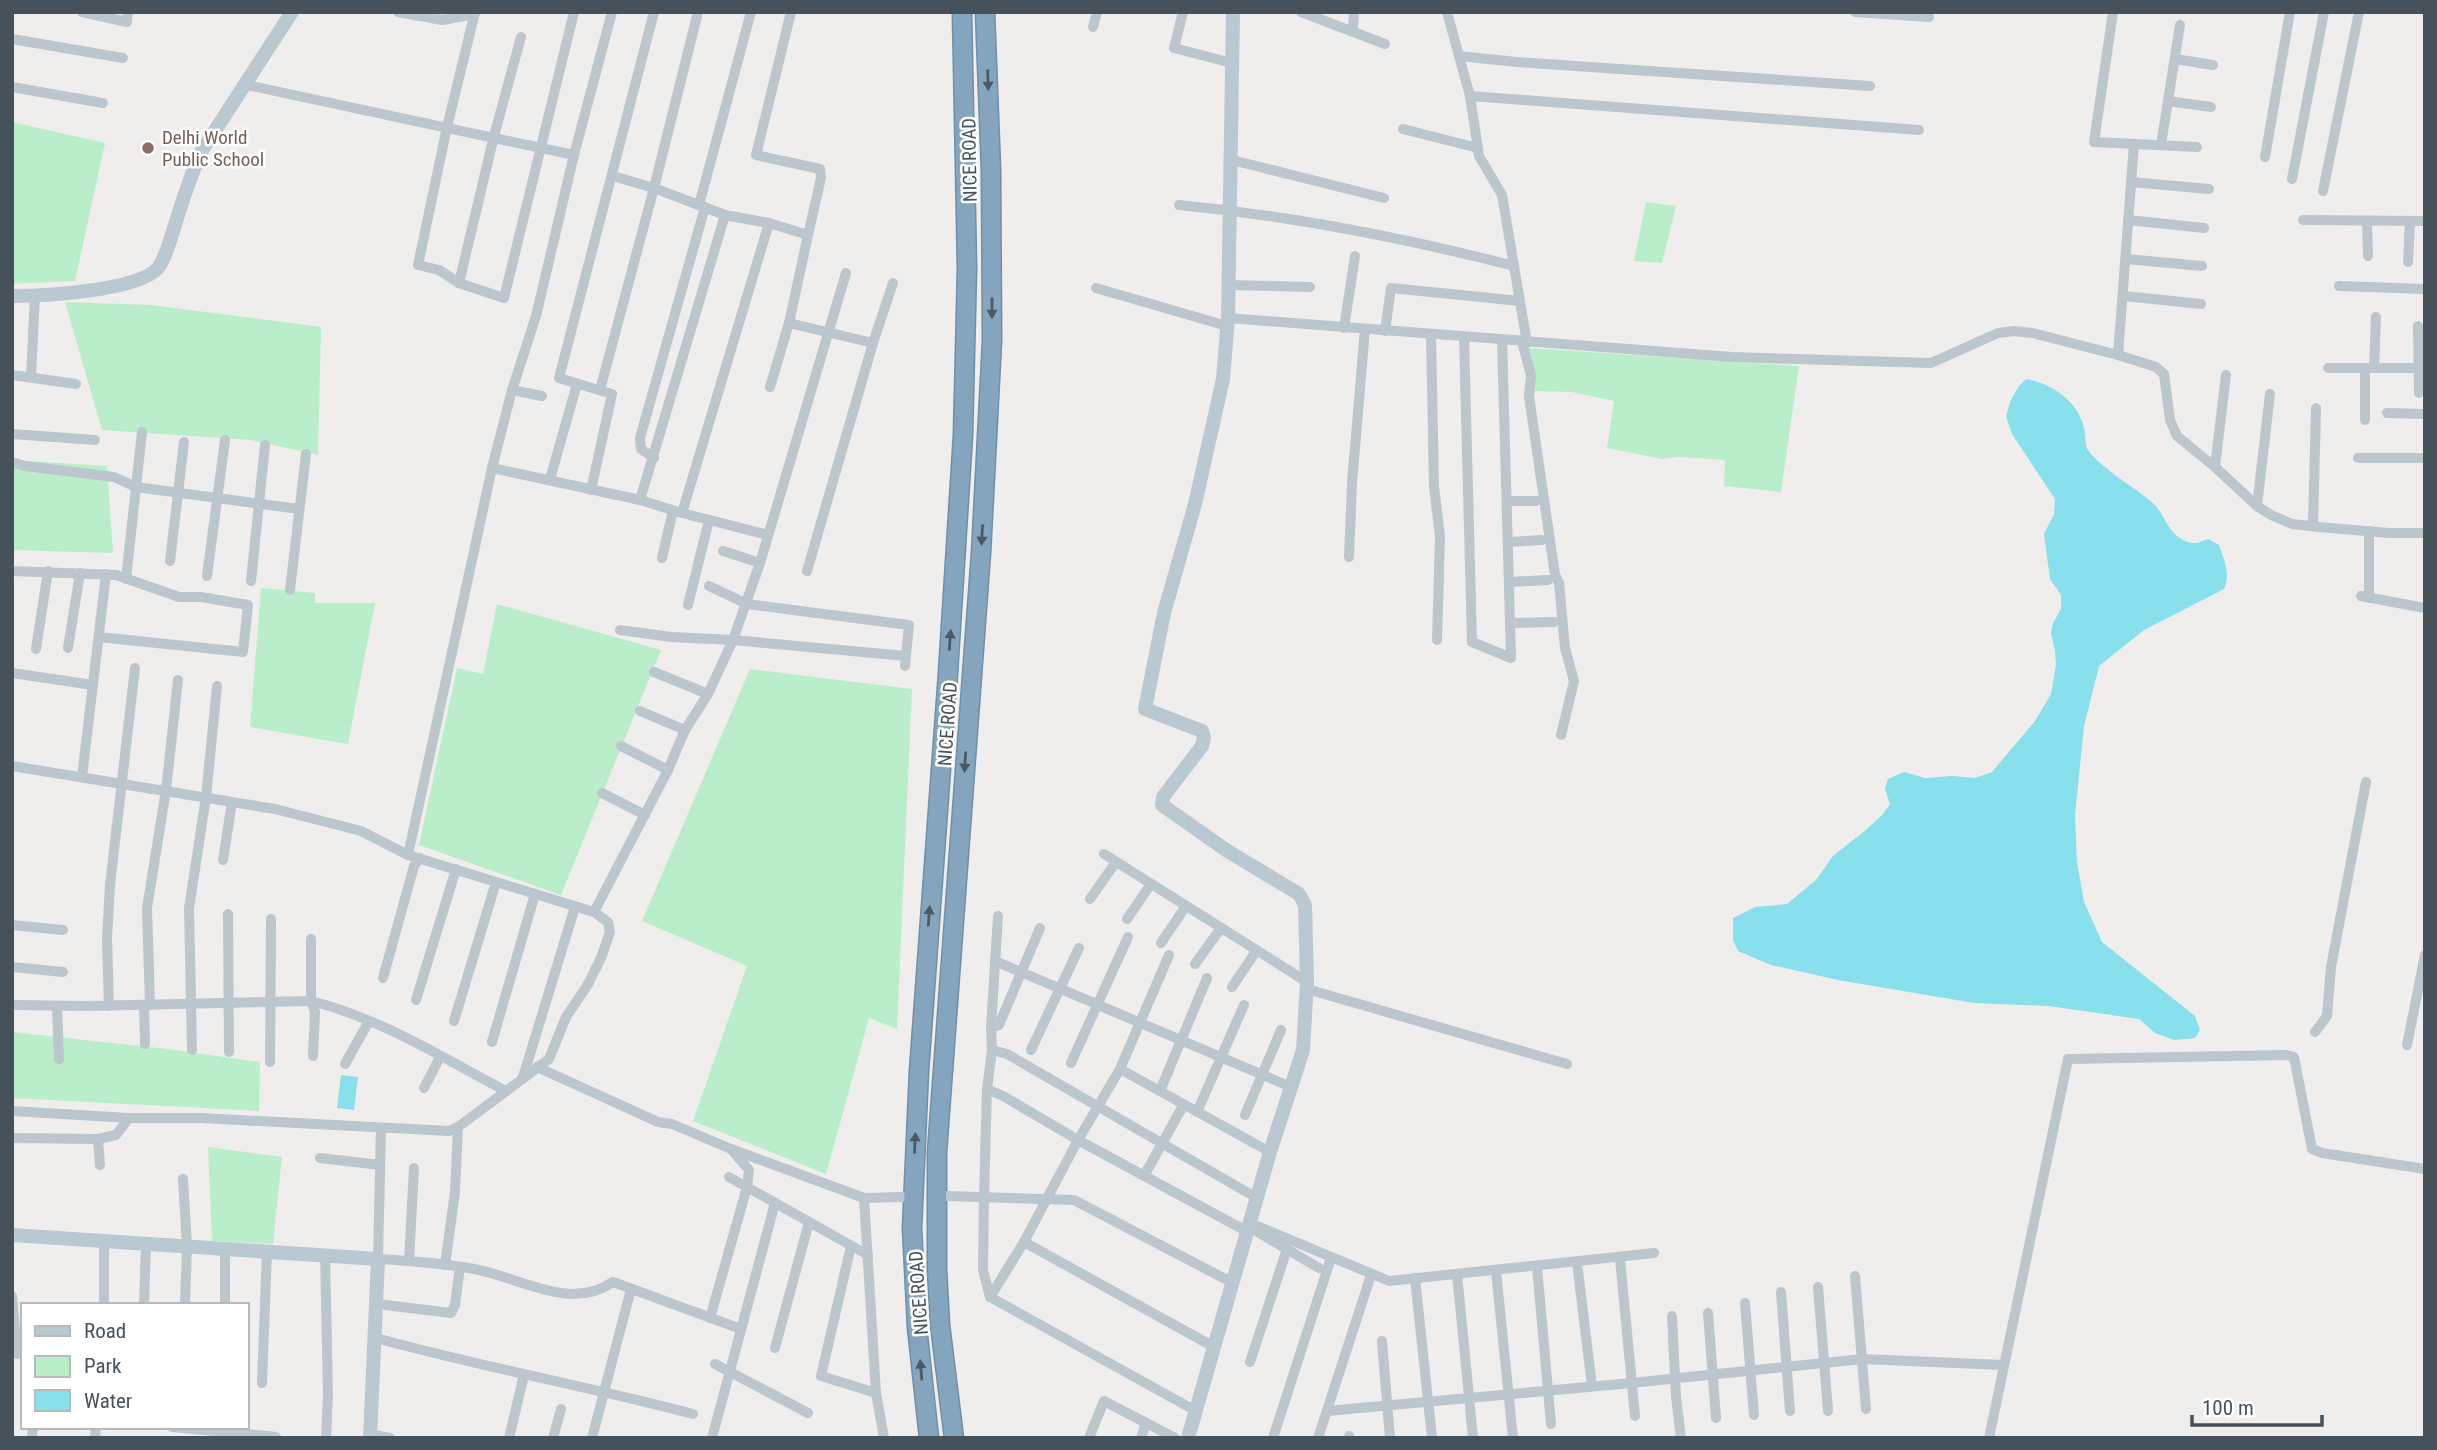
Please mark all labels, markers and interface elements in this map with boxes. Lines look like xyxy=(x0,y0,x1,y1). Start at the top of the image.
one-way arrow xyxy=(983,70,994,92)
street label: NICE ROAD xyxy=(957,118,982,202)
place label: Delhi World Public School xyxy=(162,126,264,171)
marker: Delhi World Public School xyxy=(140,140,156,156)
one-way arrow xyxy=(986,297,998,319)
one-way arrow xyxy=(976,524,987,546)
one-way arrow xyxy=(945,629,956,651)
street label: NICE ROAD xyxy=(933,681,962,767)
one-way arrow xyxy=(959,751,970,773)
one-way arrow xyxy=(924,905,935,927)
one-way arrow xyxy=(909,1132,920,1154)
street label: NICE ROAD xyxy=(904,1250,933,1336)
legend xyxy=(21,1303,248,1429)
text: Road xyxy=(84,1319,126,1343)
text: Park xyxy=(84,1354,122,1378)
one-way arrow xyxy=(915,1359,926,1381)
scale bar xyxy=(2192,1384,2322,1428)
text: Water xyxy=(84,1389,132,1413)
text: 100 m xyxy=(2202,1396,2254,1420)

